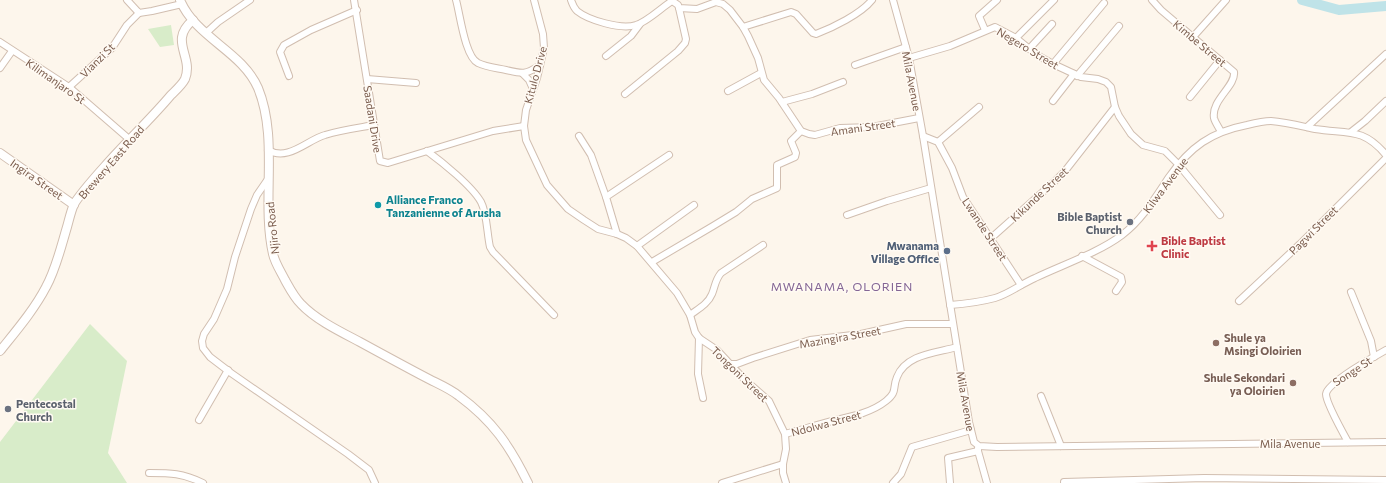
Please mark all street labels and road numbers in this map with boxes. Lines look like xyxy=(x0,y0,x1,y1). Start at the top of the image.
street label: Kimbe Street xyxy=(1171,17,1230,69)
street label: Negero Street xyxy=(995,24,1062,72)
street label: Vianzi St xyxy=(77,40,117,80)
street label: Kitulo Drive xyxy=(521,45,549,105)
street label: Mila Avenue xyxy=(900,50,924,112)
street label: Kilimanjaro St xyxy=(24,56,89,107)
street label: Saadani Drive xyxy=(361,84,385,154)
street label: Amani Street xyxy=(830,116,897,138)
street label: Brewery East Road xyxy=(76,123,146,201)
street label: Kilwa Avenue xyxy=(1140,154,1190,215)
street label: Ingira Street xyxy=(8,156,66,202)
street label: Kikunde Street xyxy=(1008,164,1071,224)
street label: Lwande Street xyxy=(960,195,1010,263)
street label: Njiro Road xyxy=(263,201,281,255)
street label: Pagwi Street xyxy=(1286,203,1340,257)
street label: Mazingira Street xyxy=(798,323,882,351)
street label: Tongoni Street xyxy=(709,344,771,405)
street label: Songe St xyxy=(1330,353,1374,388)
street label: Mila Avenue xyxy=(954,370,978,432)
street label: Ndolwa Street xyxy=(790,407,863,439)
street label: Mila Avenue xyxy=(1260,437,1321,450)

